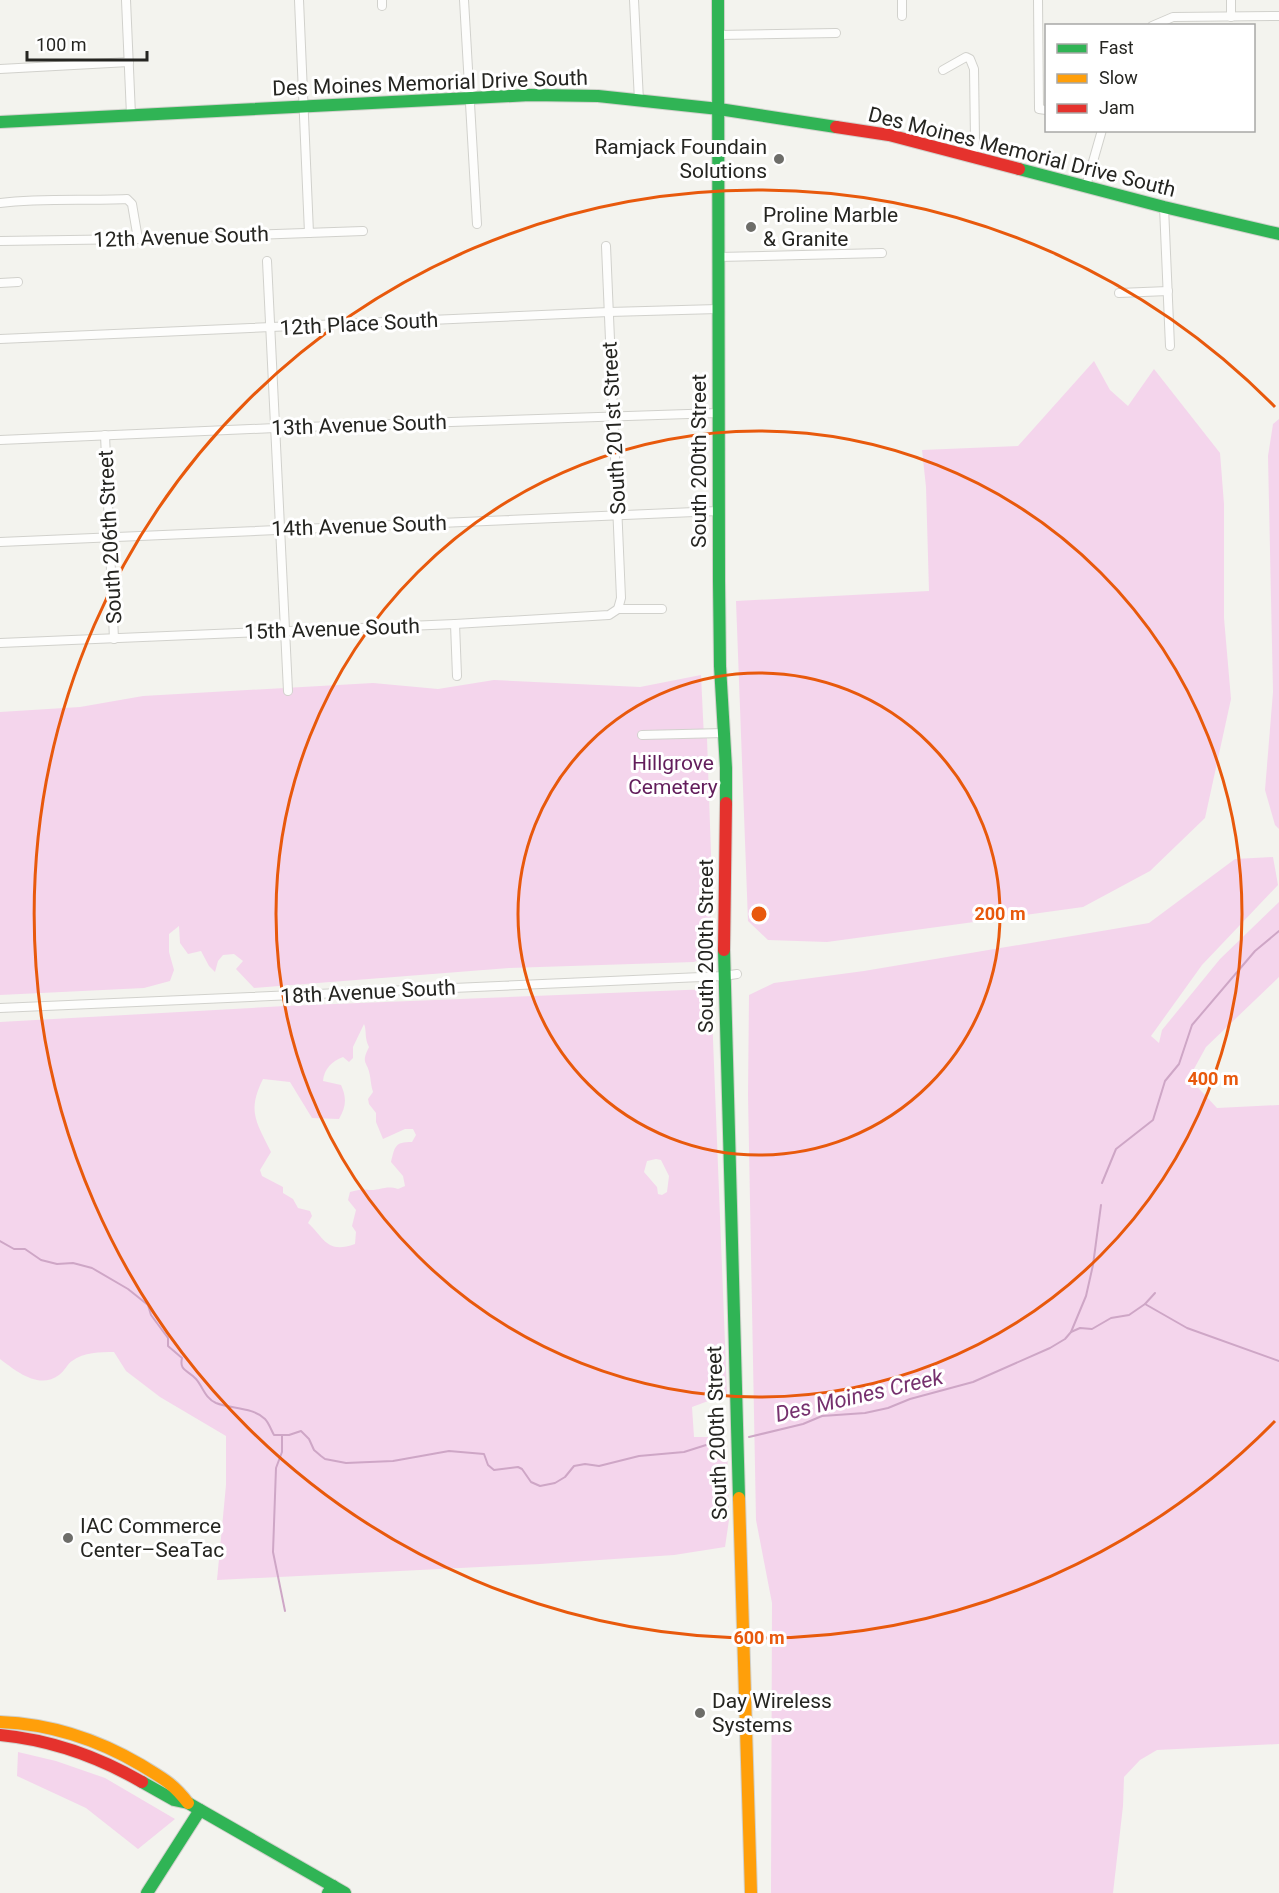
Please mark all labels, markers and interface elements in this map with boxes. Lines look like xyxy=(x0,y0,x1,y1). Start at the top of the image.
scale bar xyxy=(27,24,147,62)
legend xyxy=(1045,24,1255,132)
text: 100 m xyxy=(36,34,87,55)
text: Fast xyxy=(1099,37,1134,58)
street label: Des Moines Memorial Drive South xyxy=(272,65,588,101)
text: Slow xyxy=(1099,67,1138,88)
text: Jam xyxy=(1099,97,1135,118)
street label: Des Moines Memorial Drive South xyxy=(866,102,1178,202)
place label: Ramjack Foundain Solutions xyxy=(594,135,767,183)
marker: Ramjack Foundain Solutions xyxy=(772,152,786,166)
place label: Proline Marble & Granite xyxy=(763,203,898,251)
marker: Proline Marble & Granite xyxy=(744,220,758,234)
street label: 12th Avenue South xyxy=(93,222,269,252)
street label: 12th Place South xyxy=(279,308,439,340)
street label: South 201st Street xyxy=(597,341,631,515)
street label: South 200th Street xyxy=(687,374,711,548)
street label: 13th Avenue South xyxy=(271,410,447,440)
street label: South 206th Street xyxy=(93,449,127,625)
street label: 14th Avenue South xyxy=(271,511,447,541)
street label: 15th Avenue South xyxy=(244,614,420,644)
park label: Hillgrove Cemetery xyxy=(628,751,718,799)
street label: South 200th Street xyxy=(694,859,718,1033)
text: 200 m xyxy=(974,903,1026,924)
centre of rings xyxy=(749,904,769,924)
street label: 18th Avenue South xyxy=(280,975,456,1009)
text: 400 m xyxy=(1187,1068,1239,1089)
street label: South 200th Street xyxy=(702,1345,732,1520)
water label: Des Moines Creek xyxy=(773,1364,947,1427)
place label: IAC Commerce Center–SeaTac xyxy=(80,1514,224,1562)
marker: IAC Commerce Center–SeaTac xyxy=(61,1531,75,1545)
text: 600 m xyxy=(733,1627,785,1648)
place label: Day Wireless Systems xyxy=(712,1689,832,1737)
marker: Day Wireless Systems xyxy=(693,1706,707,1720)

